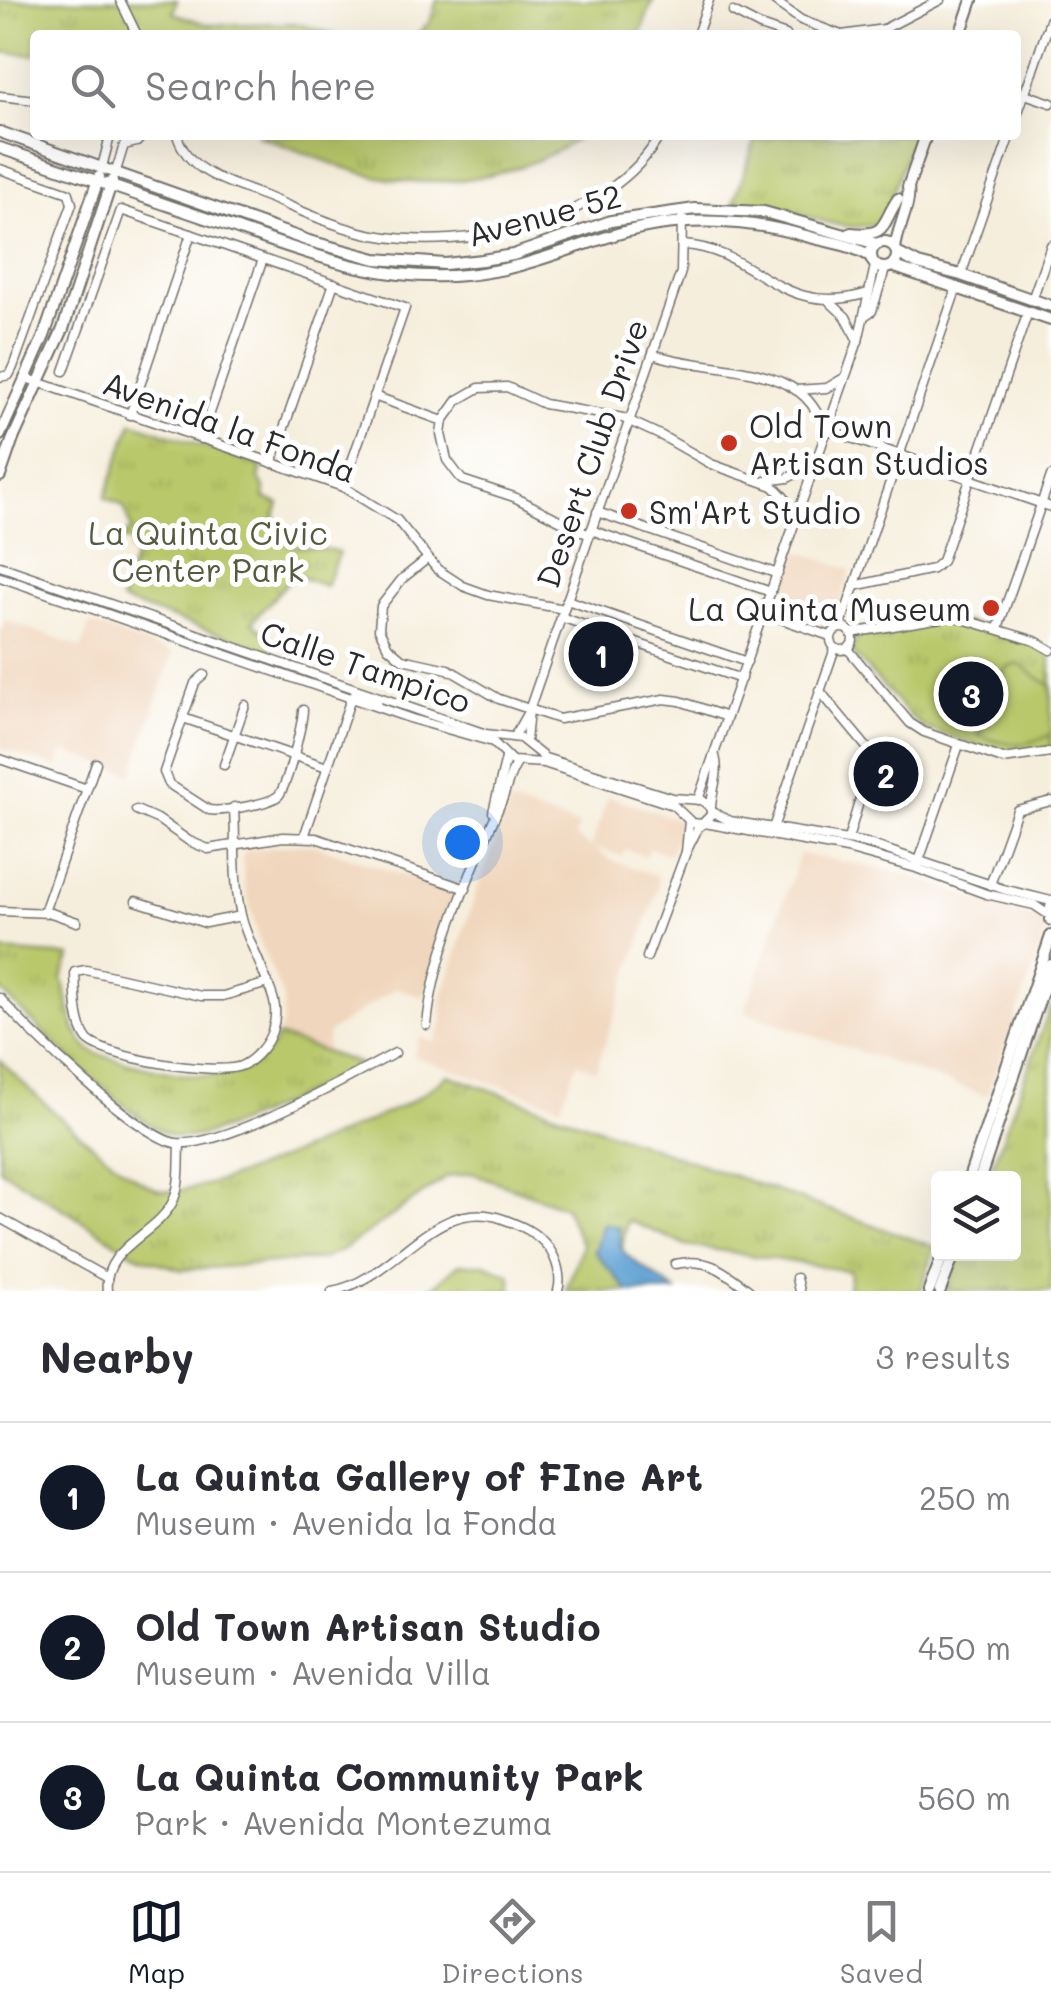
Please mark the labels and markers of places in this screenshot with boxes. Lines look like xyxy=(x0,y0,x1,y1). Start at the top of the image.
place label: Old Town Artisan Studios xyxy=(749,404,989,483)
marker: Old Town Artisan Studios xyxy=(718,432,740,454)
place label: Sm'Art Studio xyxy=(649,490,861,532)
marker: Sm'Art Studio xyxy=(618,500,640,522)
place label: La Quinta Museum xyxy=(688,587,971,629)
marker: La Quinta Museum xyxy=(980,597,1002,619)
pin: 1 xyxy=(568,616,634,692)
pin: 3 xyxy=(938,656,1004,732)
pin: 2 xyxy=(854,736,918,812)

